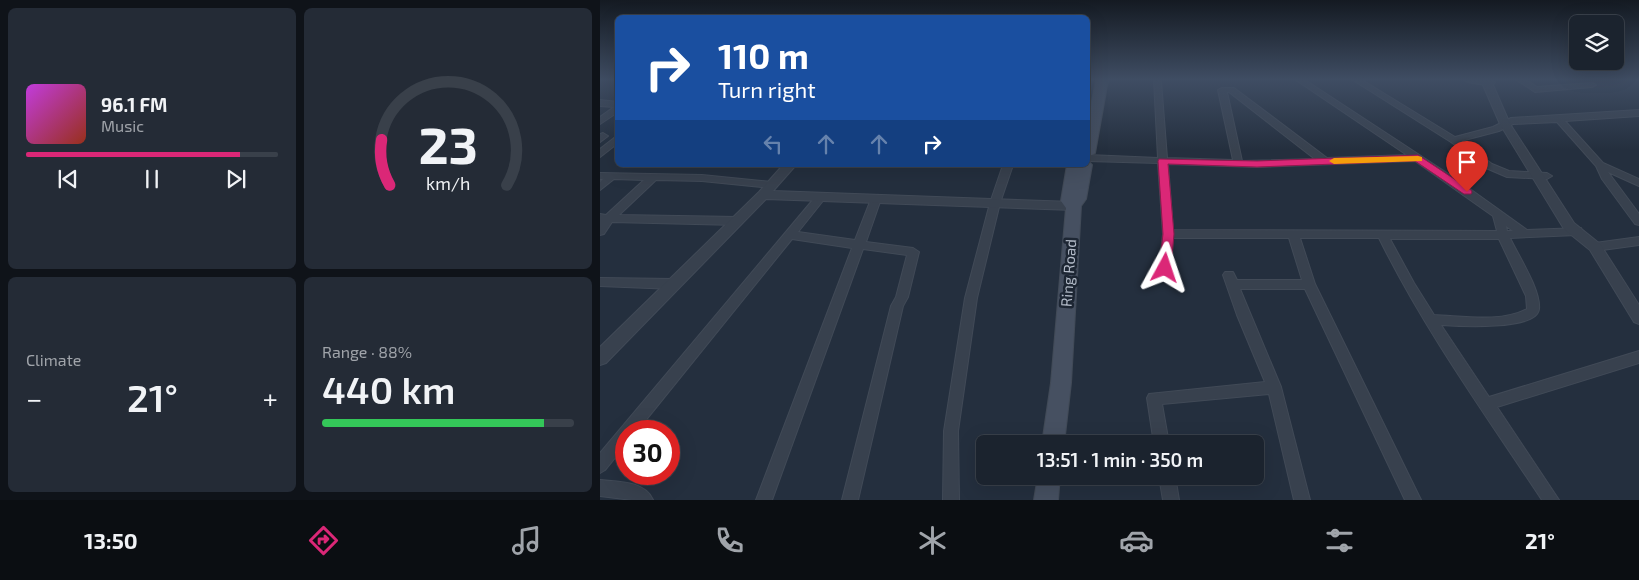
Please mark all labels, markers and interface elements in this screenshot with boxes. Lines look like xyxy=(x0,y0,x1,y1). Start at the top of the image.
map controls xyxy=(1569,15,1624,70)
button: layers xyxy=(1569,15,1624,70)
text: 110 m xyxy=(718,34,809,76)
icon: right xyxy=(635,35,700,100)
text: Turn right xyxy=(718,76,816,102)
text: 96.1 FM xyxy=(101,93,168,116)
text: 23 xyxy=(418,112,478,174)
text: Music xyxy=(101,116,144,135)
icon: left xyxy=(759,130,787,158)
icon: ahead xyxy=(812,130,840,158)
icon: ahead xyxy=(865,130,893,158)
icon: right xyxy=(918,130,946,158)
pin xyxy=(1446,141,1488,192)
icon: arrive xyxy=(1453,148,1481,176)
icon: previous xyxy=(54,165,82,193)
icon: pause xyxy=(138,165,166,193)
icon: next xyxy=(222,165,250,193)
text: km/h xyxy=(426,172,470,194)
street label: Ring Road xyxy=(1057,238,1079,307)
position arrow xyxy=(1138,241,1190,293)
text: Range · 88% xyxy=(322,342,412,361)
text: Climate xyxy=(26,350,81,369)
text: 440 km xyxy=(322,366,455,412)
text: 21° xyxy=(127,374,178,420)
text: − xyxy=(26,381,42,415)
text: + xyxy=(263,381,278,415)
speed limit sign: 30 xyxy=(615,420,680,485)
text: 13:51 · 1 min · 350 m xyxy=(1037,448,1203,471)
icon: directions xyxy=(306,523,341,558)
icon: music xyxy=(509,523,544,558)
icon: phone xyxy=(712,523,747,558)
icon: climate xyxy=(915,523,950,558)
icon: car xyxy=(1119,523,1154,558)
icon: filters xyxy=(1322,523,1357,558)
text: 13:50 xyxy=(84,527,138,553)
text: 21° xyxy=(1525,527,1555,553)

